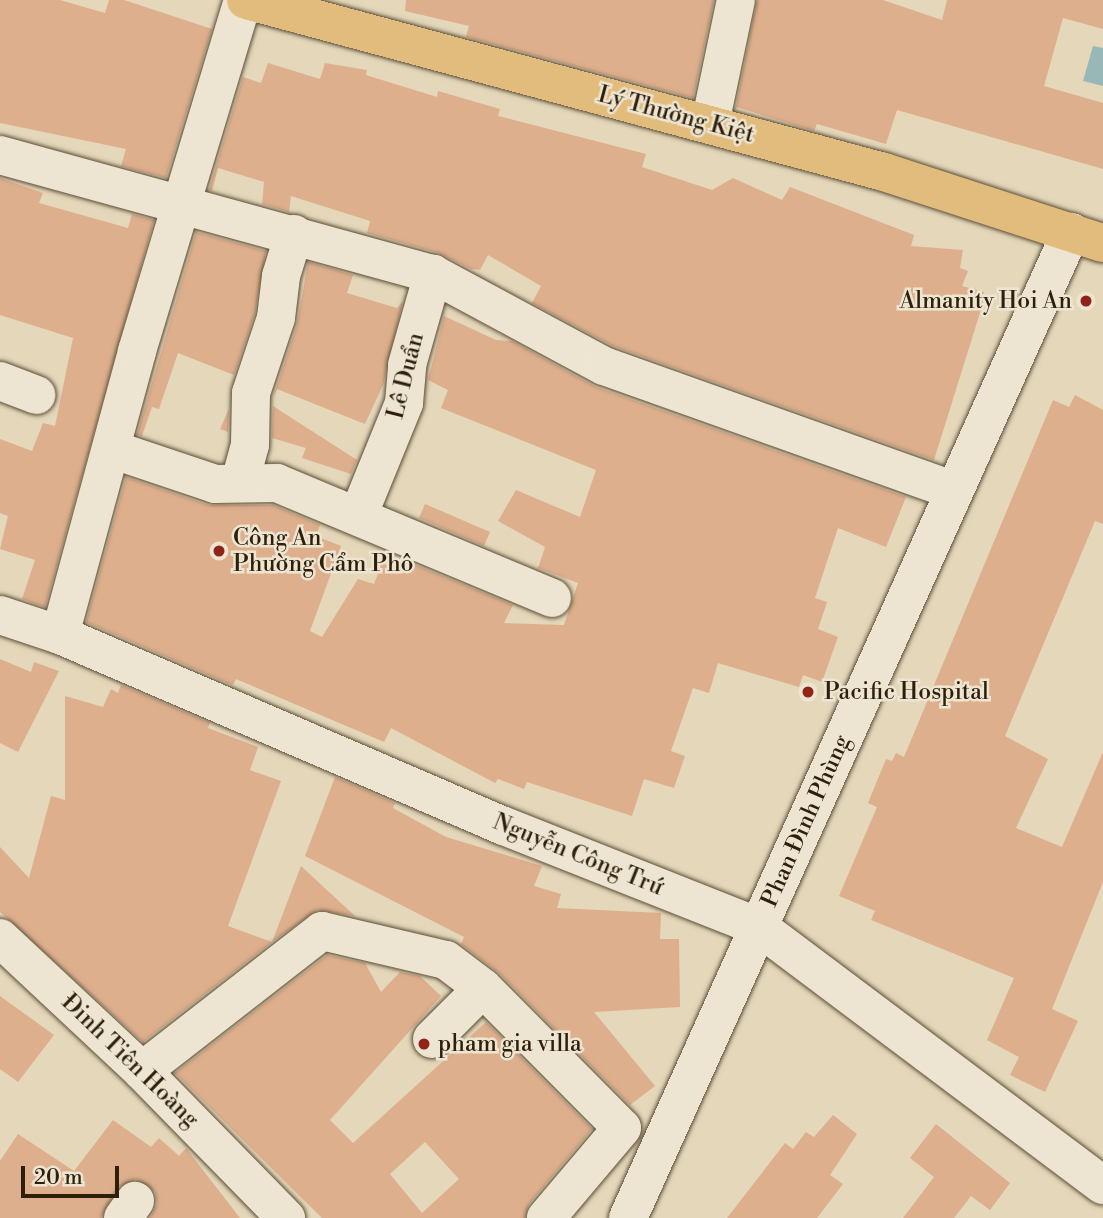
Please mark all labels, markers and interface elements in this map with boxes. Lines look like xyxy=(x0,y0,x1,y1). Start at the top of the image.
street label: Lý Thường Kiệt xyxy=(595,81,757,149)
place label: Almanity Hoi An xyxy=(899,287,1072,315)
marker: Almanity Hoi An xyxy=(1078,293,1094,309)
street label: Lê Duẩn xyxy=(382,330,430,422)
place label: Công An Phường Cẩm Phô xyxy=(233,524,414,578)
marker: Công An Phường Cẩm Phô xyxy=(211,543,227,559)
place label: Pacific Hospital xyxy=(824,678,989,706)
marker: Pacific Hospital xyxy=(798,682,818,702)
street label: Phan Đình Phùng xyxy=(756,731,856,911)
street label: Nguyễn Công Trứ xyxy=(489,808,667,902)
street label: Đinh Tiên Hoàng xyxy=(56,989,204,1133)
place label: pham gia villa xyxy=(438,1030,582,1058)
marker: pham gia villa xyxy=(416,1036,432,1052)
scale bar xyxy=(24,1152,122,1196)
text: 20 m xyxy=(34,1165,83,1191)

